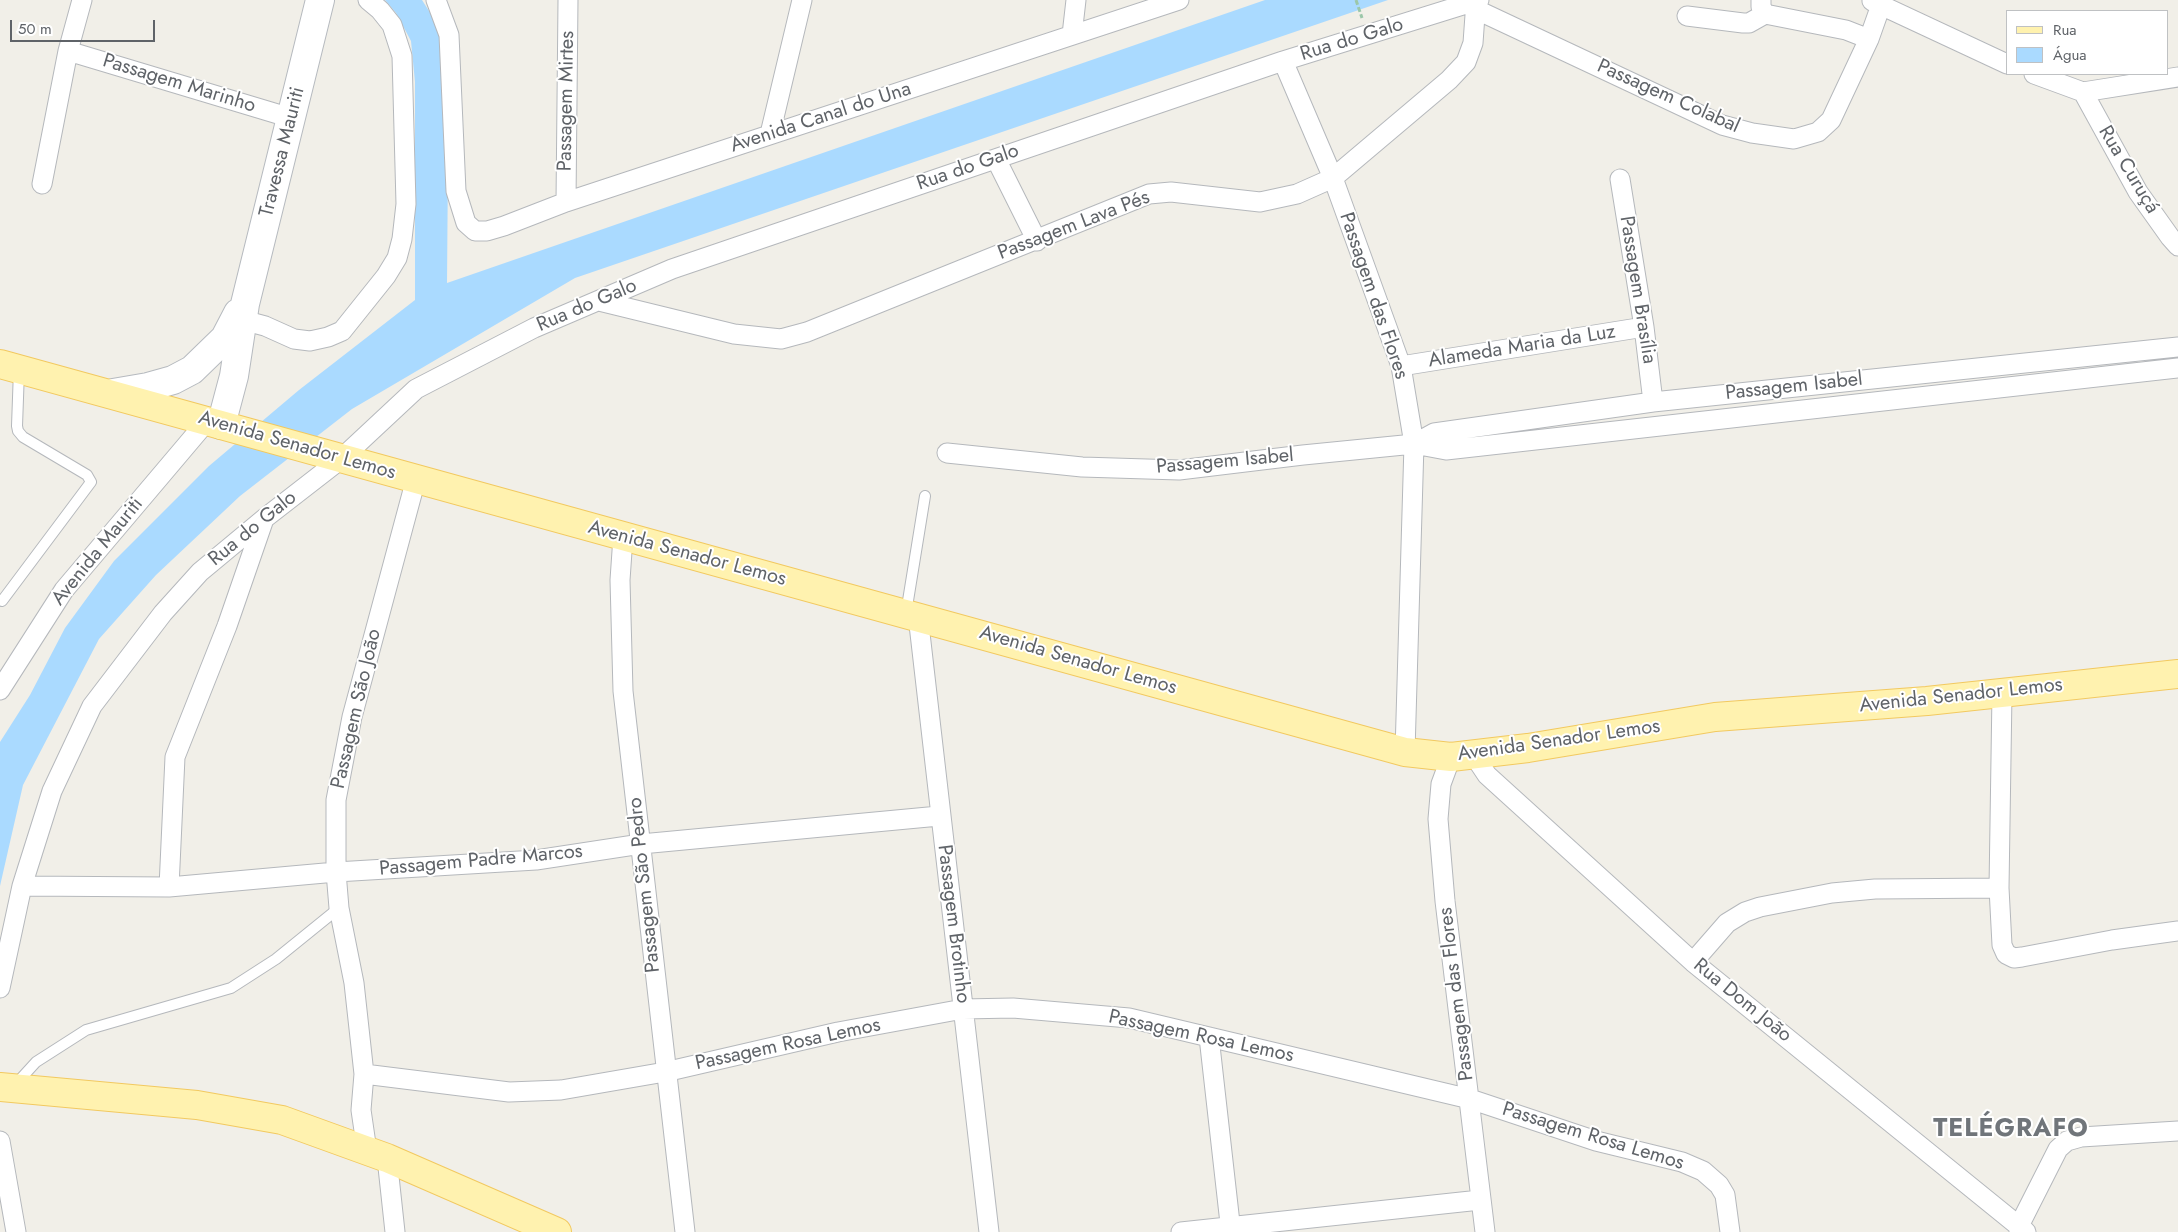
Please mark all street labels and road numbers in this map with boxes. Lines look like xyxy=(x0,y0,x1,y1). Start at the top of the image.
street label: Rua do Galo xyxy=(1298,13,1406,67)
street label: Passagem Mirtes xyxy=(554,31,580,171)
street label: Passagem Marinho xyxy=(100,49,258,119)
street label: Passagem Colabal xyxy=(1593,55,1743,139)
street label: Avenida Canal do Una xyxy=(728,77,914,159)
street label: Travessa Mauriti xyxy=(255,85,311,219)
street label: Rua Curuçá xyxy=(2092,122,2164,218)
street label: Rua do Galo xyxy=(914,139,1022,197)
street label: Passagem Lava Pés xyxy=(995,186,1153,266)
street label: Passagem das Flores xyxy=(1333,210,1413,382)
street label: Passagem Brasília xyxy=(1613,214,1661,366)
street label: Rua do Galo xyxy=(533,274,641,338)
street label: Alameda Maria da Luz xyxy=(1427,320,1617,374)
street label: Passagem Isabel xyxy=(1724,368,1864,406)
street label: Avenida Senador Lemos xyxy=(196,406,398,486)
street label: Passagem Isabel xyxy=(1155,444,1295,480)
street label: Rua do Galo xyxy=(204,486,302,572)
street label: Avenida Mauriti xyxy=(47,493,149,611)
street label: Avenida Senador Lemos xyxy=(585,516,789,592)
street label: Avenida Senador Lemos xyxy=(977,621,1179,701)
street label: Passagem São João xyxy=(327,627,387,791)
street label: Avenida Senador Lemos xyxy=(1858,673,2064,719)
street label: Avenida Senador Lemos xyxy=(1456,715,1662,767)
street label: Passagem São Pedro xyxy=(624,796,666,974)
street label: Passagem Padre Marcos xyxy=(378,840,584,882)
street label: Passagem Brotinho xyxy=(931,843,975,1005)
street label: Passagem das Flores xyxy=(1434,906,1480,1082)
street label: Rua Dom João xyxy=(1688,954,1796,1048)
street label: Passagem Rosa Lemos xyxy=(1106,1006,1296,1068)
street label: Passagem Rosa Lemos xyxy=(693,1014,883,1076)
street label: Passagem Rosa Lemos xyxy=(1499,1098,1687,1176)

